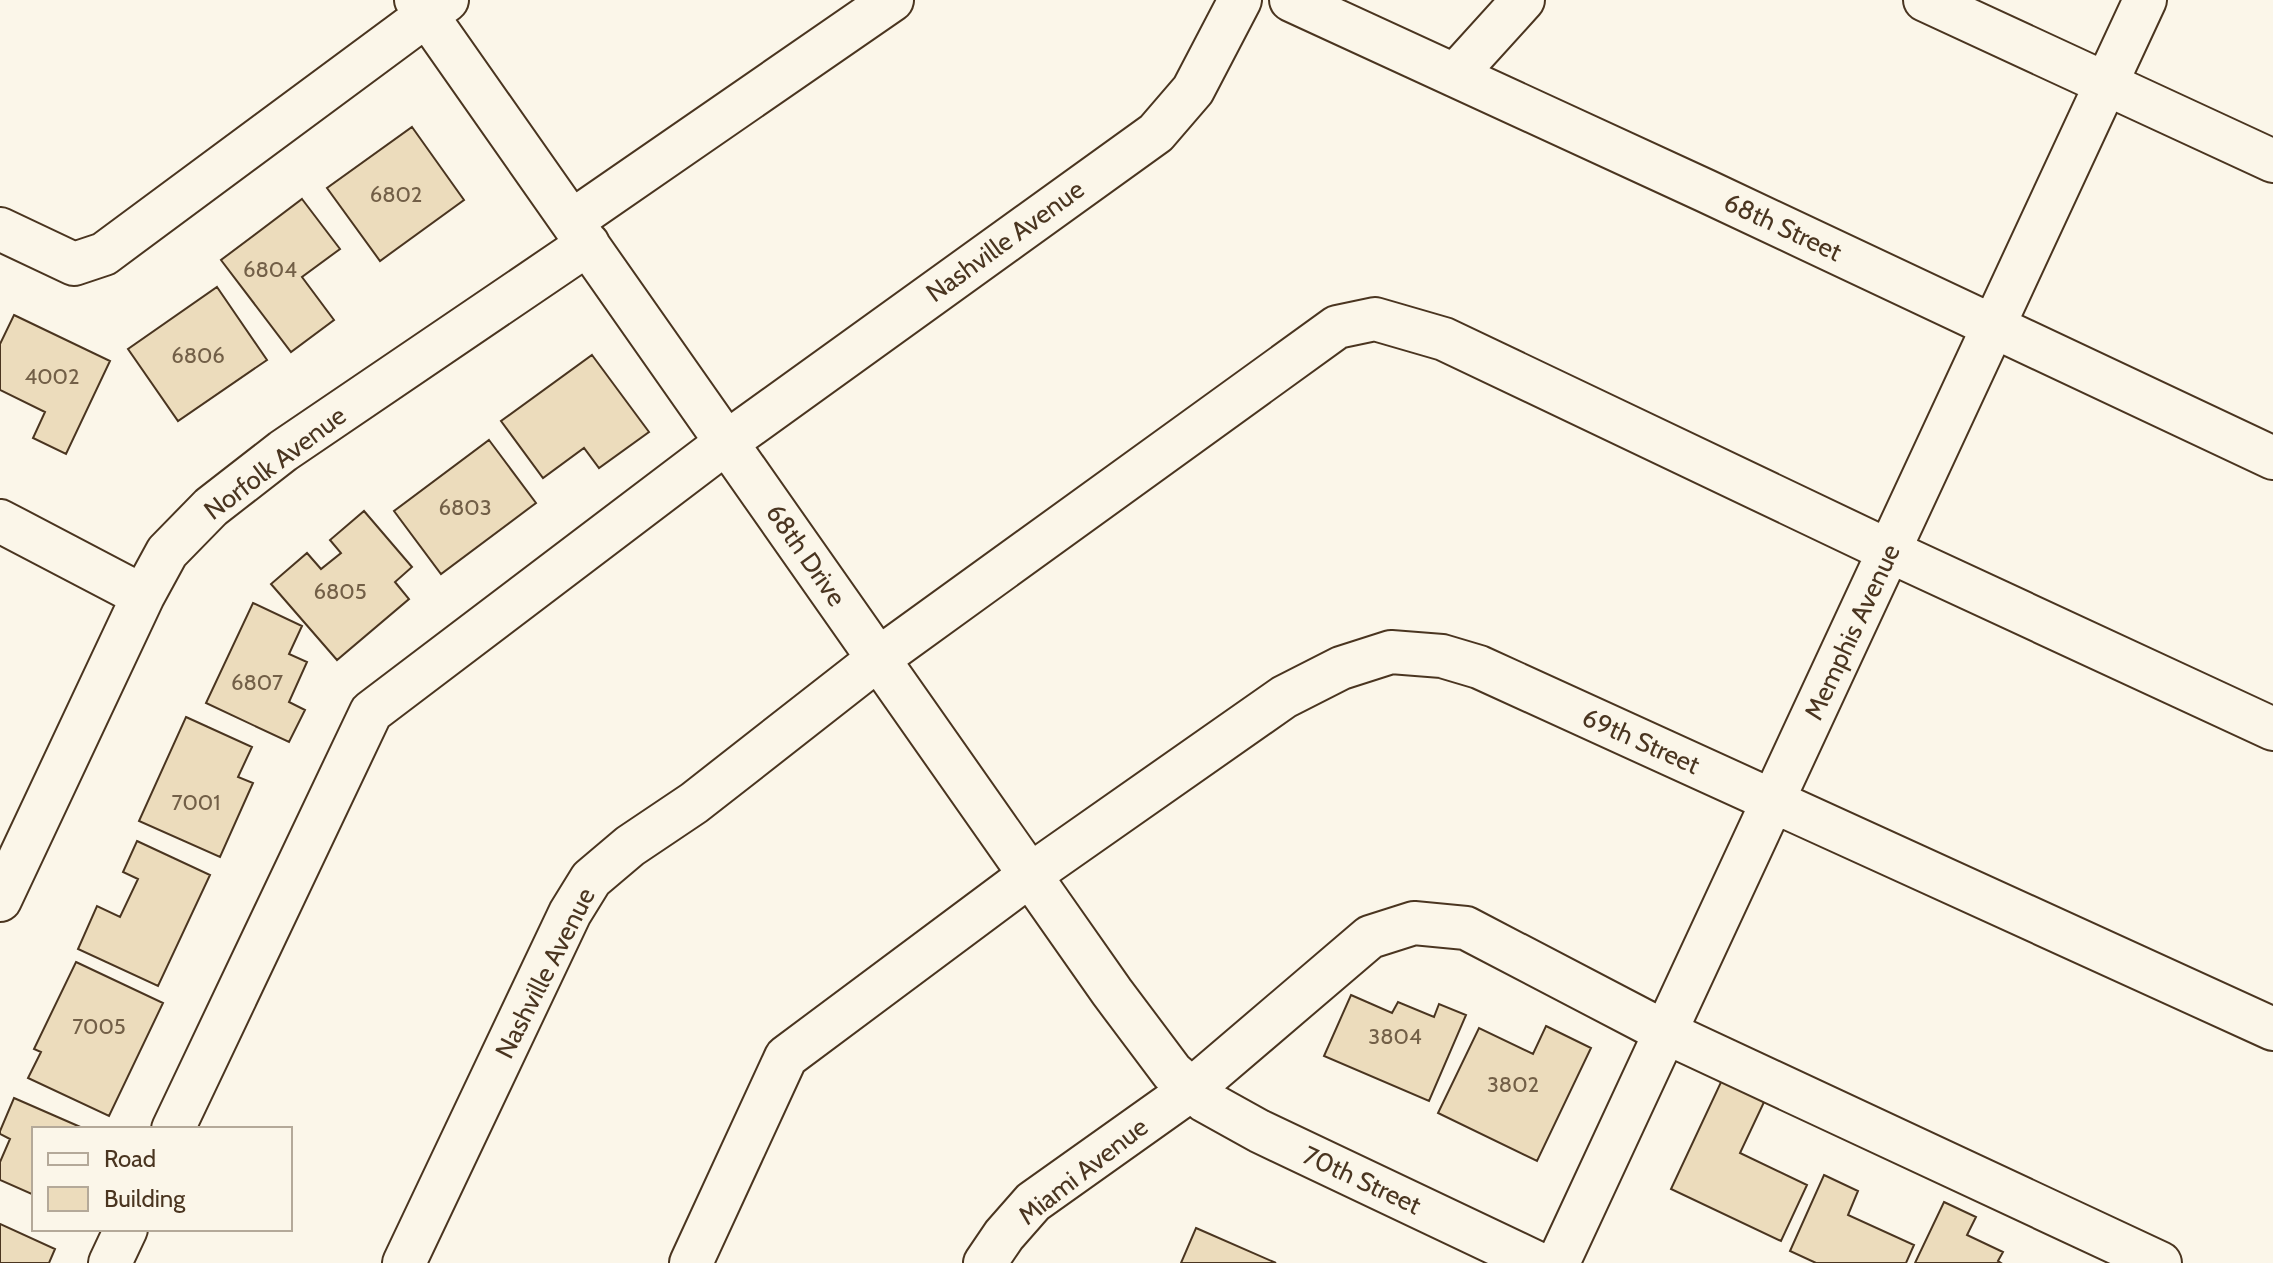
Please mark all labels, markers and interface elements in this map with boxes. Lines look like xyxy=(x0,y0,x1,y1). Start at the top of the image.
street label: Nashville Avenue xyxy=(920,173,1090,309)
house number: 6802 xyxy=(370,181,422,208)
street label: 68th Street xyxy=(1719,186,1847,268)
house number: 6804 xyxy=(243,256,297,283)
house number: 6806 xyxy=(171,342,225,369)
house number: 4002 xyxy=(25,363,79,390)
street label: Norfolk Avenue xyxy=(198,399,352,527)
house number: 6803 xyxy=(438,494,492,521)
street label: 68th Drive xyxy=(759,498,853,612)
street label: Memphis Avenue xyxy=(1797,539,1907,725)
house number: 6805 xyxy=(313,578,367,605)
house number: 6807 xyxy=(231,669,283,696)
street label: 69th Street xyxy=(1577,701,1705,781)
house number: 7001 xyxy=(172,789,220,816)
street label: Nashville Avenue xyxy=(488,882,602,1064)
house number: 7005 xyxy=(72,1013,126,1040)
house number: 3804 xyxy=(1368,1023,1422,1050)
house number: 3802 xyxy=(1487,1071,1539,1098)
street label: Miami Avenue xyxy=(1012,1111,1154,1231)
legend xyxy=(32,1127,292,1231)
street label: 70th Street xyxy=(1298,1139,1426,1221)
text: Road xyxy=(104,1144,156,1173)
text: Building xyxy=(104,1184,186,1213)

